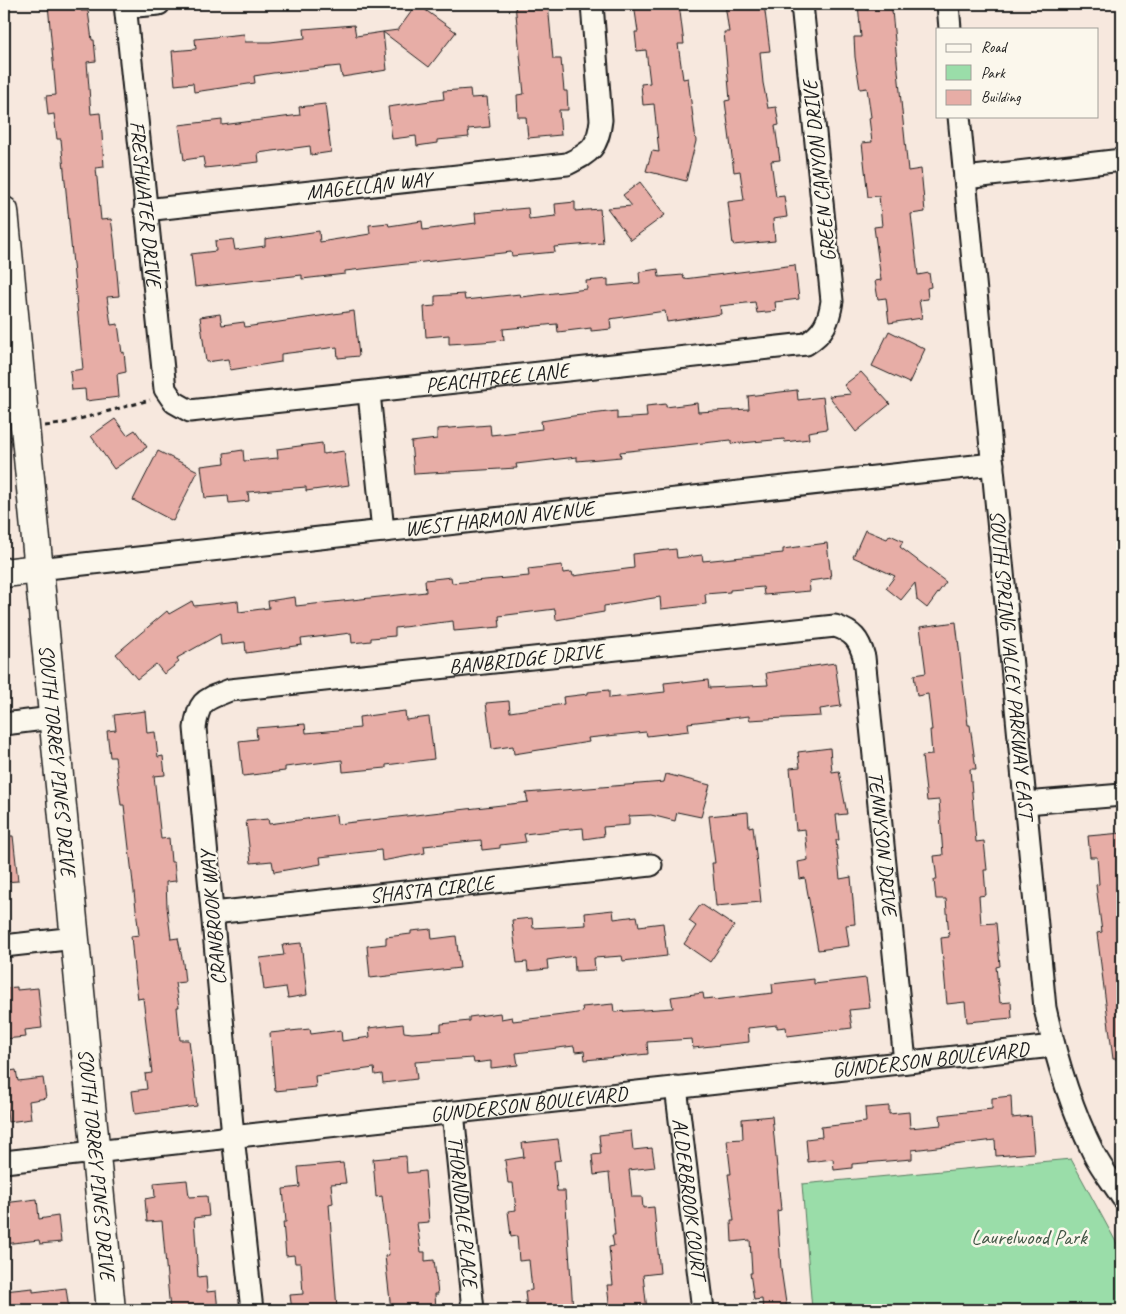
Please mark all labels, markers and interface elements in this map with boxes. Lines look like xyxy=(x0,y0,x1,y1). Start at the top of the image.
legend xyxy=(936,28,1098,118)
text: Road xyxy=(981,38,1008,57)
text: Park xyxy=(981,64,1006,83)
street label: GREEN CANYON DRIVE xyxy=(796,77,841,263)
text: Building xyxy=(981,88,1021,107)
street label: FRESHWATER DRIVE xyxy=(124,120,168,291)
street label: MAGELLAN WAY xyxy=(305,165,437,205)
street label: PEACHTREE LANE xyxy=(424,357,572,398)
street label: WEST HARMON AVENUE xyxy=(403,495,598,542)
street label: SOUTH SPRING VALLEY PARKWAY EAST xyxy=(984,509,1040,824)
street label: BANBRIDGE DRIVE xyxy=(447,637,607,680)
street label: SOUTH TORREY PINES DRIVE xyxy=(33,644,82,880)
street label: TENNYSON DRIVE xyxy=(863,770,903,919)
street label: CRANBROOK WAY xyxy=(194,846,232,986)
street label: SHASTA CIRCLE xyxy=(368,869,498,909)
street label: GUNDERSON BOULEVARD xyxy=(831,1036,1032,1083)
street label: SOUTH TORREY PINES DRIVE xyxy=(73,1048,121,1284)
street label: GUNDERSON BOULEVARD xyxy=(429,1080,630,1128)
street label: ALDERBROOK COURT xyxy=(667,1117,713,1285)
street label: THORNDALE PLACE xyxy=(442,1135,484,1291)
park label: Laurelwood Park xyxy=(971,1224,1088,1250)

